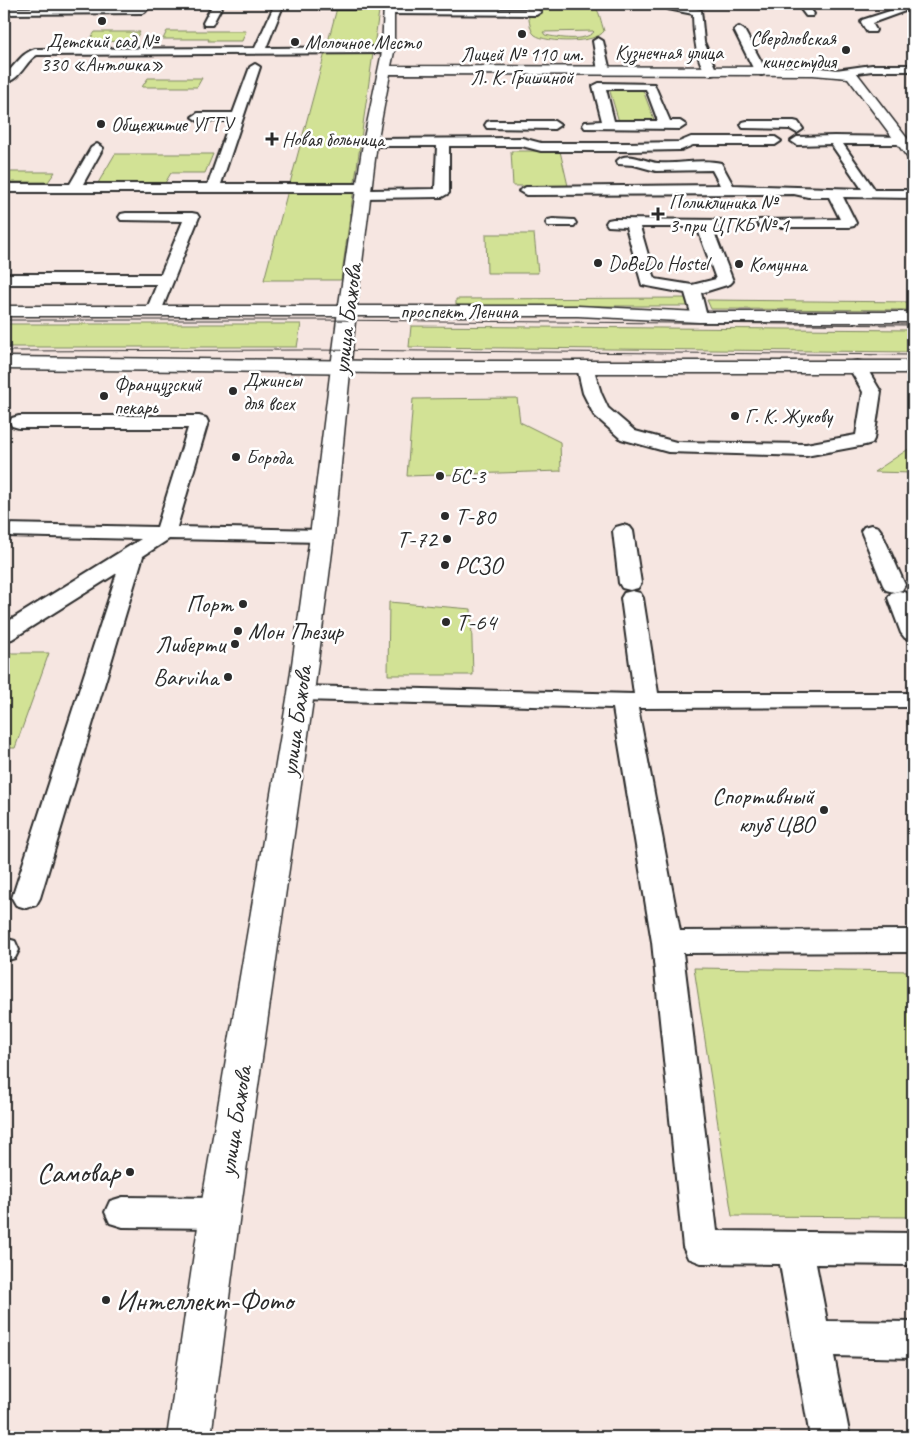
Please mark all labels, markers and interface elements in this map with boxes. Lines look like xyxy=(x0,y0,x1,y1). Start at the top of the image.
marker: Детский сад № 330 «Антошка» xyxy=(96,15,108,27)
place label: Свердловская киностудия xyxy=(750,26,838,74)
marker: Лицей № 110 им. Л. К. Гришиной xyxy=(516,28,528,40)
place label: Детский сад № 330 «Антошка» xyxy=(41,29,163,77)
place label: Молочное Место xyxy=(305,30,422,55)
marker: Молочное Место xyxy=(289,36,301,48)
street label: Кузнечная улица xyxy=(615,40,724,66)
place label: Лицей № 110 им. Л. К. Гришиной xyxy=(461,42,583,90)
marker: Свердловская киностудия xyxy=(840,44,852,56)
place label: Общежитие УГГУ xyxy=(111,112,236,137)
marker: Общежитие УГГУ xyxy=(95,118,107,130)
place label: Новая больница xyxy=(282,127,386,152)
marker: Новая больница xyxy=(266,133,278,145)
place label: Поликлиника № 3 при ЦГКБ № 1 xyxy=(669,190,790,238)
marker: Поликлиника № 3 при ЦГКБ № 1 xyxy=(651,207,665,221)
place label: DoBeDo Hostel xyxy=(608,251,712,276)
place label: Комунна xyxy=(749,252,809,277)
marker: DoBeDo Hostel xyxy=(592,257,604,269)
marker: Комунна xyxy=(733,258,745,270)
street label: улица Бажова xyxy=(325,260,369,378)
street label: проспект Ленина xyxy=(400,299,520,324)
place label: Джинсы для всех xyxy=(243,368,303,416)
place label: Французский пекарь xyxy=(114,372,203,420)
marker: Джинсы для всех xyxy=(227,385,239,397)
marker: Французский пекарь xyxy=(98,390,110,402)
place label: Г. К. Жукову xyxy=(745,404,834,429)
marker: Г. К. Жукову xyxy=(729,410,741,422)
place label: Борода xyxy=(246,445,294,470)
marker: Борода xyxy=(230,451,242,463)
place label: БС-3 xyxy=(450,464,487,489)
marker: БС-3 xyxy=(434,470,446,482)
place label: Т-80 xyxy=(455,501,498,531)
marker: Т-80 xyxy=(439,510,451,522)
place label: Т-72 xyxy=(397,524,439,554)
marker: Т-72 xyxy=(441,533,453,545)
place label: РСЗО xyxy=(455,550,505,580)
marker: РСЗО xyxy=(439,559,451,571)
place label: Порт xyxy=(186,589,234,619)
marker: Порт xyxy=(237,598,249,610)
place label: Т-64 xyxy=(456,607,499,637)
place label: Мон Плезир xyxy=(248,616,344,646)
marker: Т-64 xyxy=(440,616,452,628)
marker: Мон Плезир xyxy=(232,625,244,637)
place label: Либерти xyxy=(155,629,227,659)
marker: Либерти xyxy=(229,638,241,650)
place label: Barviha xyxy=(153,662,220,692)
street label: улица Бажова xyxy=(273,662,319,780)
marker: Barviha xyxy=(222,671,234,683)
place label: Спортивный клуб ЦВО xyxy=(712,781,817,839)
marker: Спортивный клуб ЦВО xyxy=(818,804,830,816)
street label: улица Бажова xyxy=(211,1062,259,1180)
place label: Самовар xyxy=(37,1154,122,1191)
marker: Самовар xyxy=(124,1166,136,1178)
place label: Интеллект-Фото xyxy=(116,1282,296,1319)
marker: Интеллект-Фото xyxy=(100,1294,112,1306)

